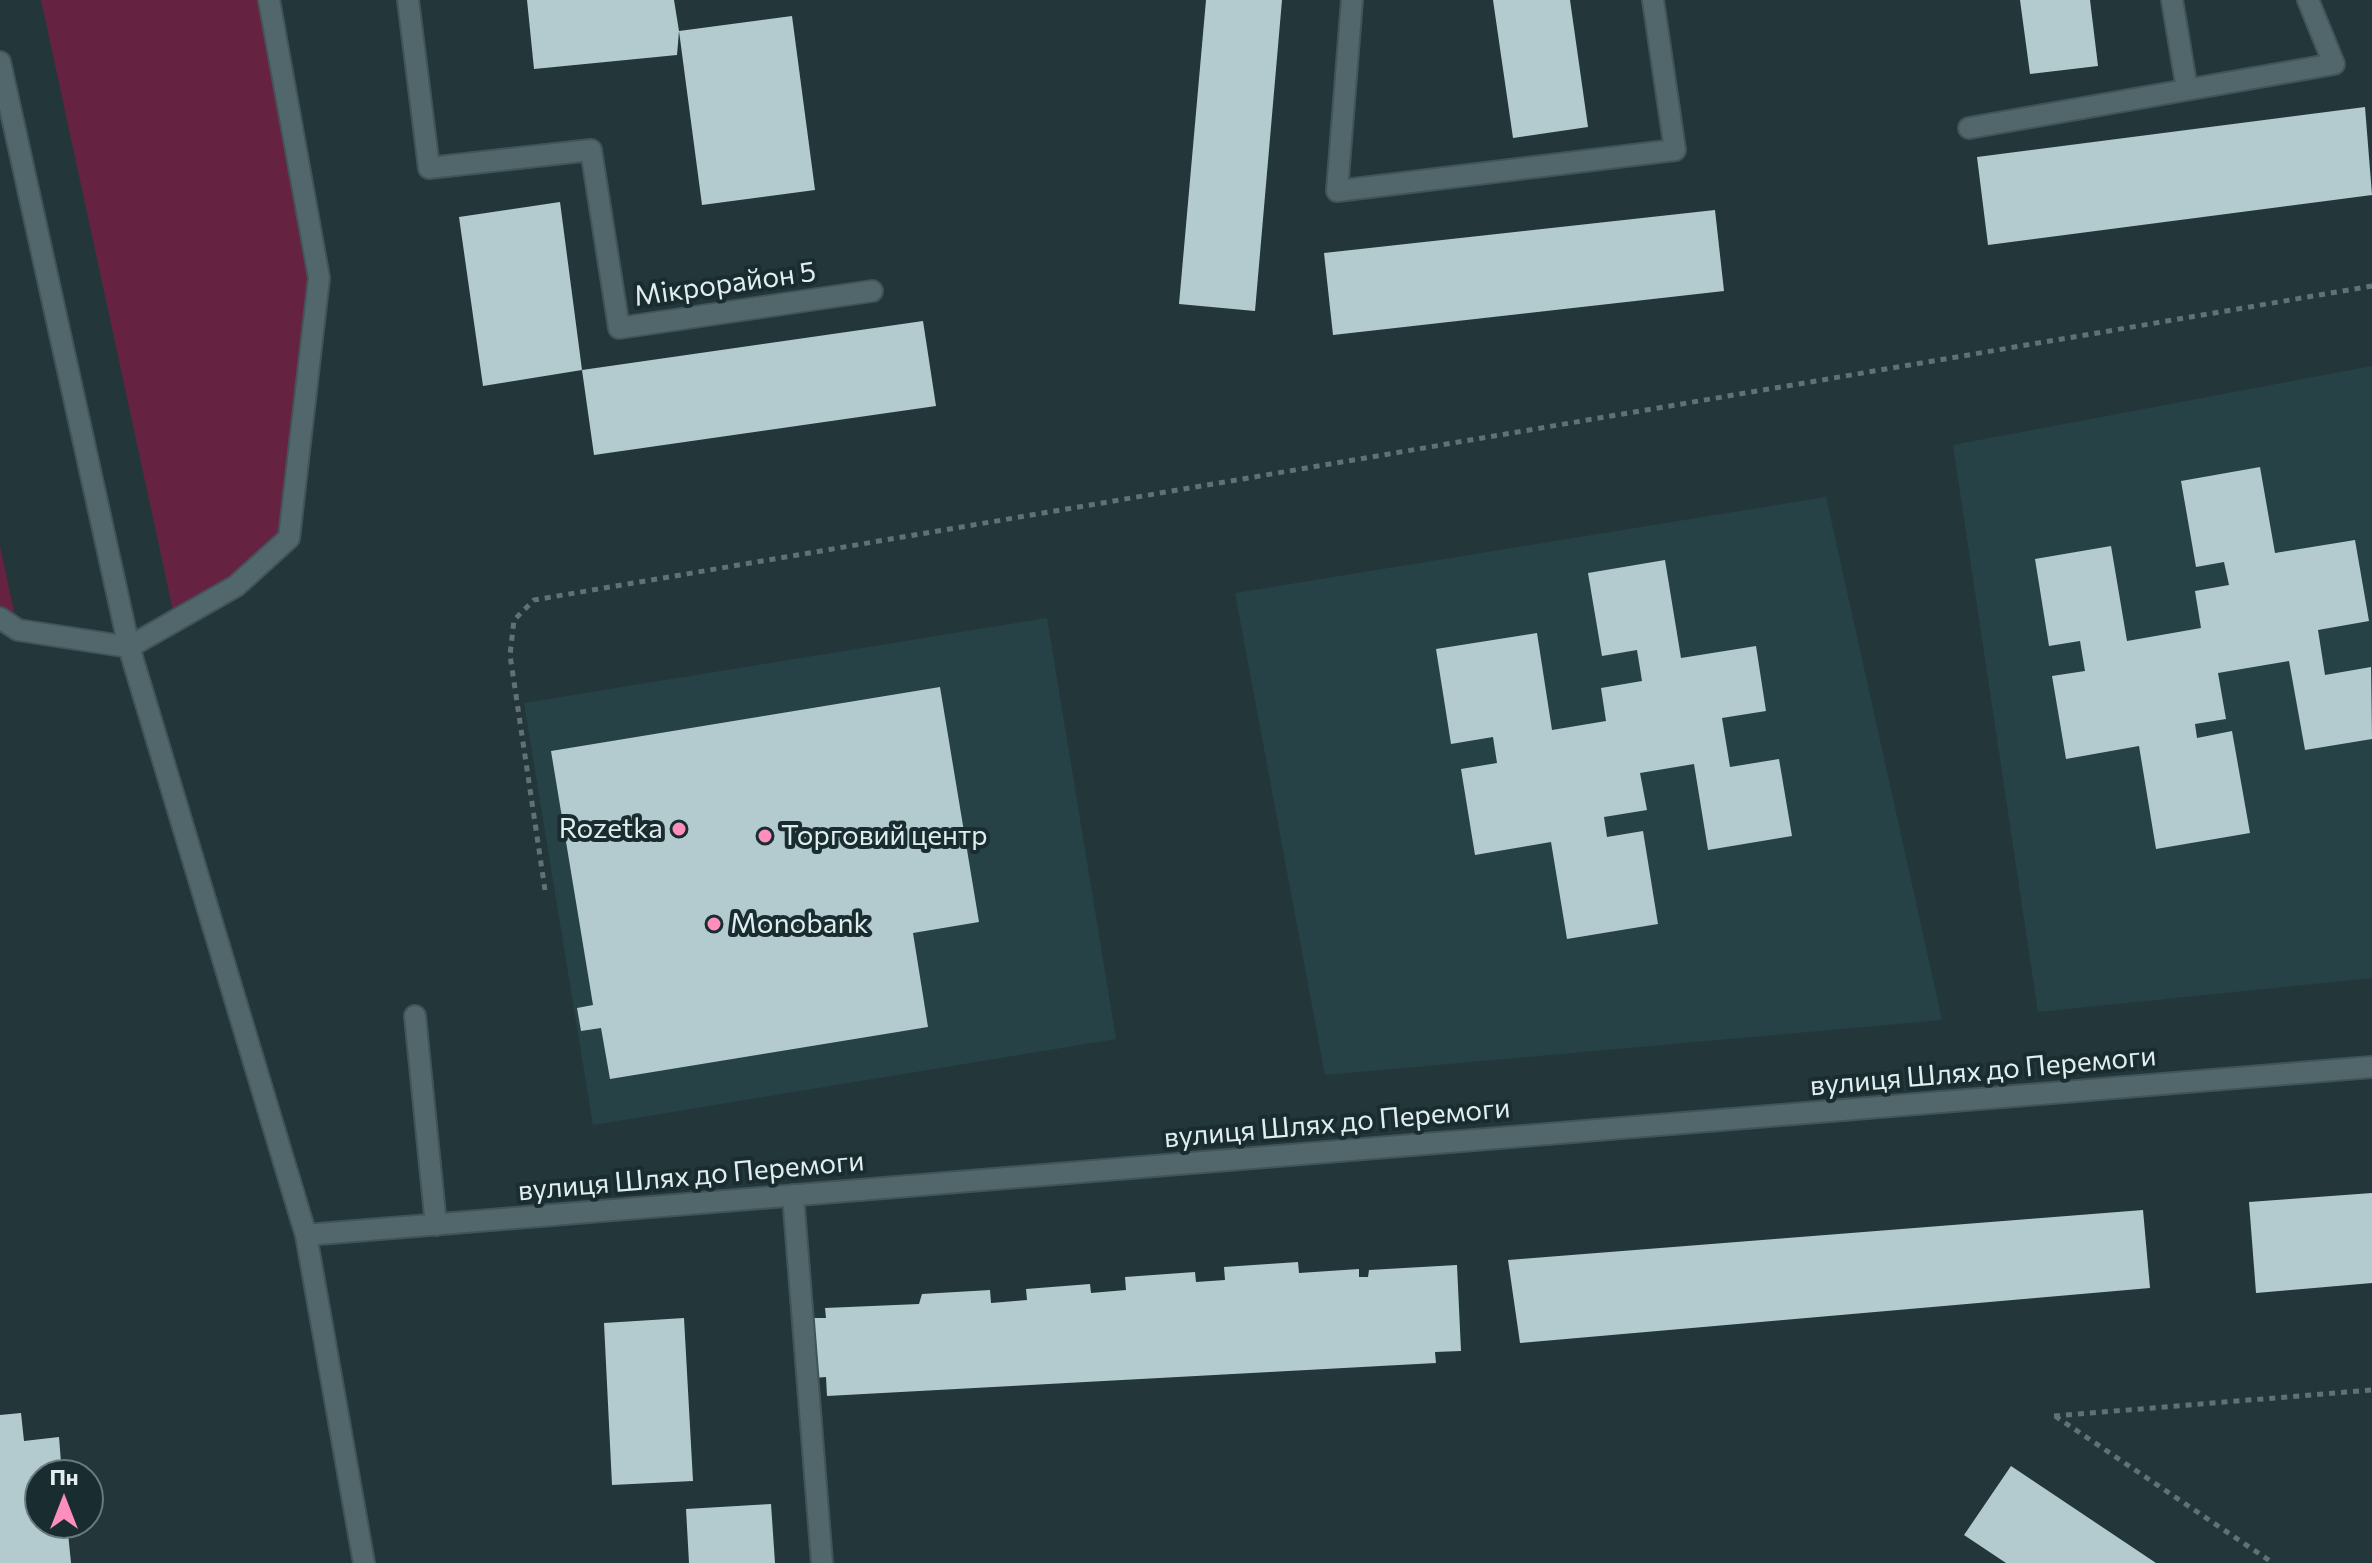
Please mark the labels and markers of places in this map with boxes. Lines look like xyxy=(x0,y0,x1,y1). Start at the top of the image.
place label: Rozetka xyxy=(559,812,663,846)
place label: Торговий центр xyxy=(781,819,988,853)
marker: Rozetka xyxy=(670,820,688,838)
marker: Торговий центр xyxy=(756,827,774,845)
place label: Monobank xyxy=(730,907,869,941)
marker: Monobank xyxy=(705,915,723,933)

